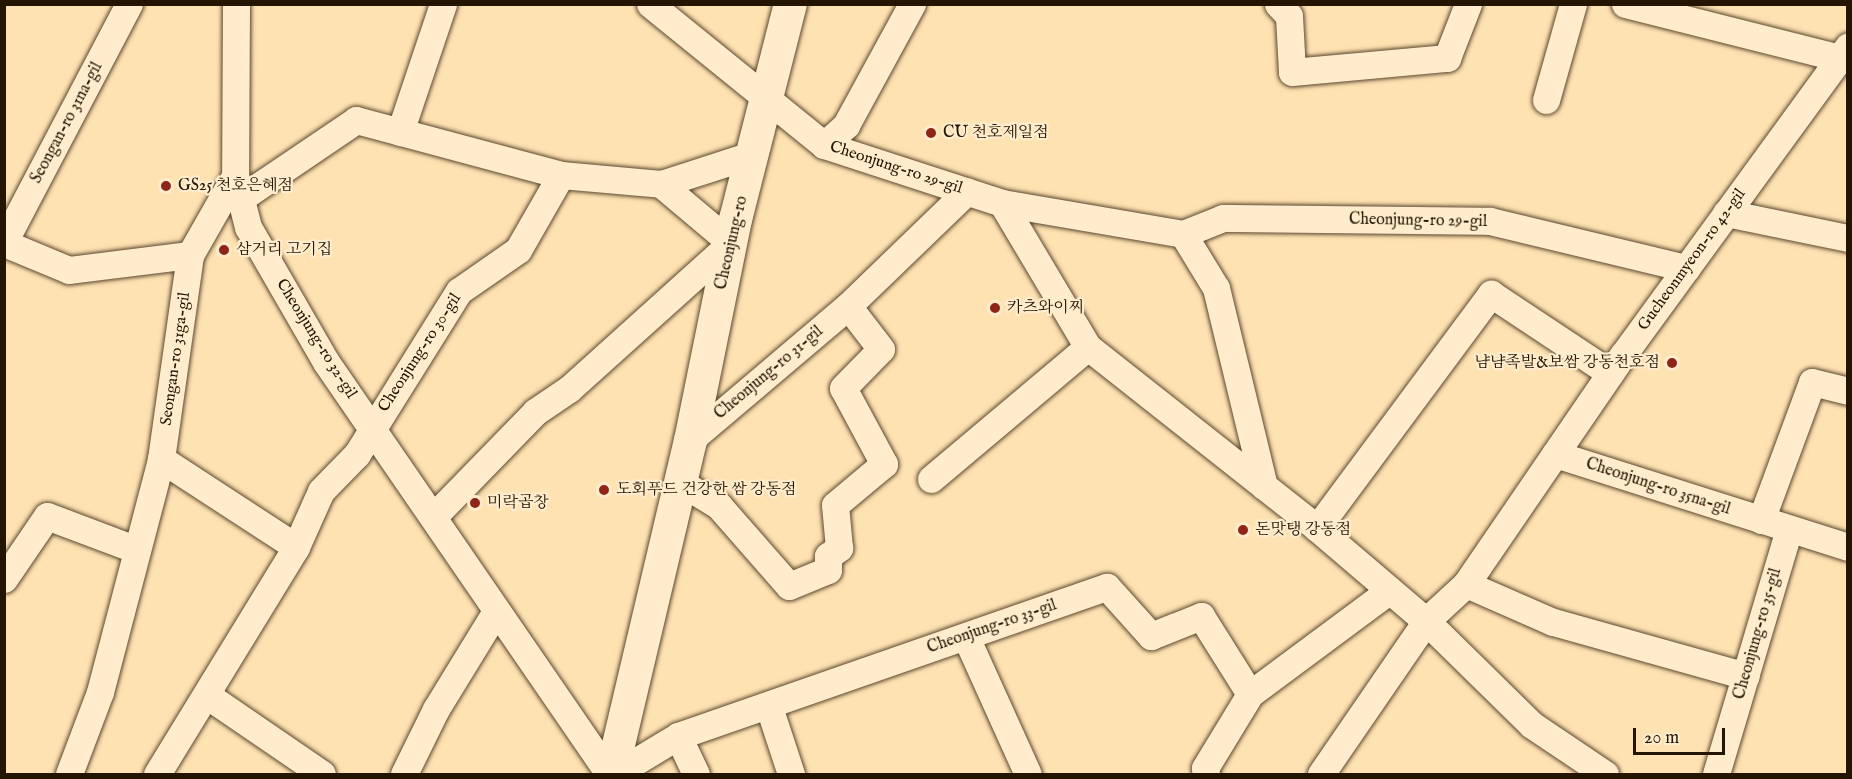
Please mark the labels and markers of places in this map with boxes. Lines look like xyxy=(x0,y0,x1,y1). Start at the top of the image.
place label: CU 천호제일점 xyxy=(943,123,1049,143)
marker: CU 천호제일점 xyxy=(924,126,938,140)
place label: GS25 천호은혜점 xyxy=(178,176,293,196)
marker: GS25 천호은혜점 xyxy=(159,179,173,193)
place label: 삼거리 고기집 xyxy=(236,240,332,260)
marker: 삼거리 고기집 xyxy=(217,243,231,257)
place label: 카츠와이찌 xyxy=(1007,298,1084,318)
marker: 카츠와이찌 xyxy=(988,301,1002,315)
place label: 냠냠족발&보쌈 강동천호점 xyxy=(1474,353,1660,373)
marker: 냠냠족발&보쌈 강동천호점 xyxy=(1665,356,1679,370)
place label: 도회푸드 건강한 쌈 강동점 xyxy=(616,480,796,500)
marker: 도회푸드 건강한 쌈 강동점 xyxy=(597,483,611,497)
place label: 미락곱창 xyxy=(487,493,549,513)
marker: 미락곱창 xyxy=(468,496,482,510)
place label: 돈맛탱 강동점 xyxy=(1255,520,1351,540)
marker: 돈맛탱 강동점 xyxy=(1236,523,1250,537)

